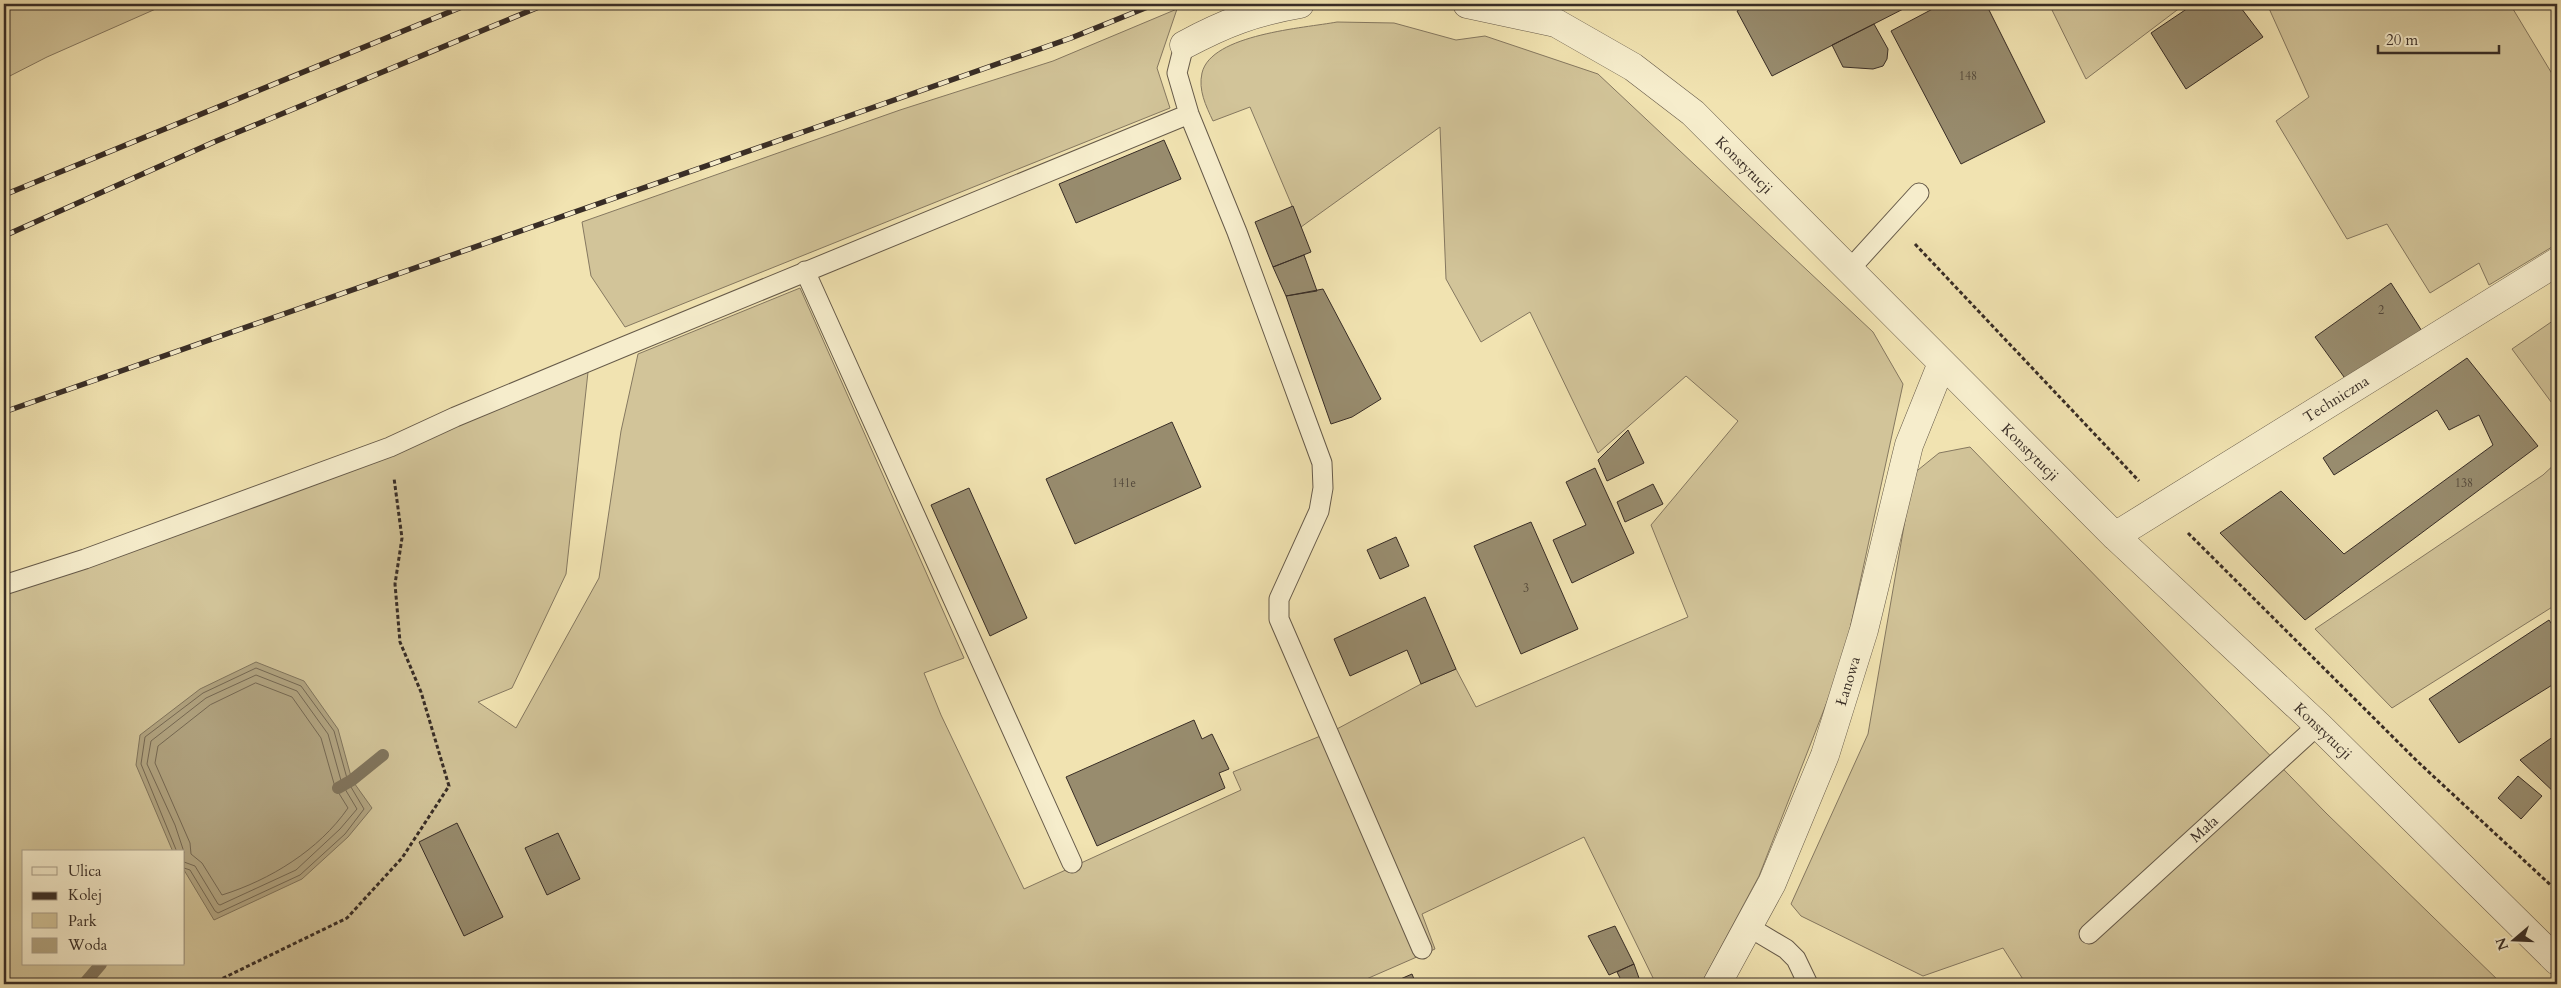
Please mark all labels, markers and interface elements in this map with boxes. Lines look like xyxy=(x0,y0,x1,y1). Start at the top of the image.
scale bar xyxy=(2378,22,2500,54)
text: 20 m xyxy=(2386,30,2418,50)
house number: 148 xyxy=(1959,68,1977,84)
street label: Konstytucji xyxy=(1711,132,1777,198)
house number: 2 xyxy=(2378,302,2384,318)
street label: Techniczna xyxy=(2299,371,2373,427)
street label: Konstytucji xyxy=(1997,419,2063,485)
house number: 141e xyxy=(1112,475,1136,491)
house number: 138 xyxy=(2455,475,2473,491)
house number: 3 xyxy=(1523,580,1529,596)
street label: Łanowa xyxy=(1831,653,1865,708)
street label: Konstytucji xyxy=(2290,698,2356,764)
street label: Mała xyxy=(2186,811,2223,847)
legend xyxy=(22,850,185,966)
text: Ulica xyxy=(68,861,102,881)
text: Kolej xyxy=(68,885,102,905)
text: Park xyxy=(68,911,97,931)
north arrow xyxy=(2488,916,2538,966)
text: Woda xyxy=(67,935,108,955)
text: N xyxy=(2491,935,2513,953)

